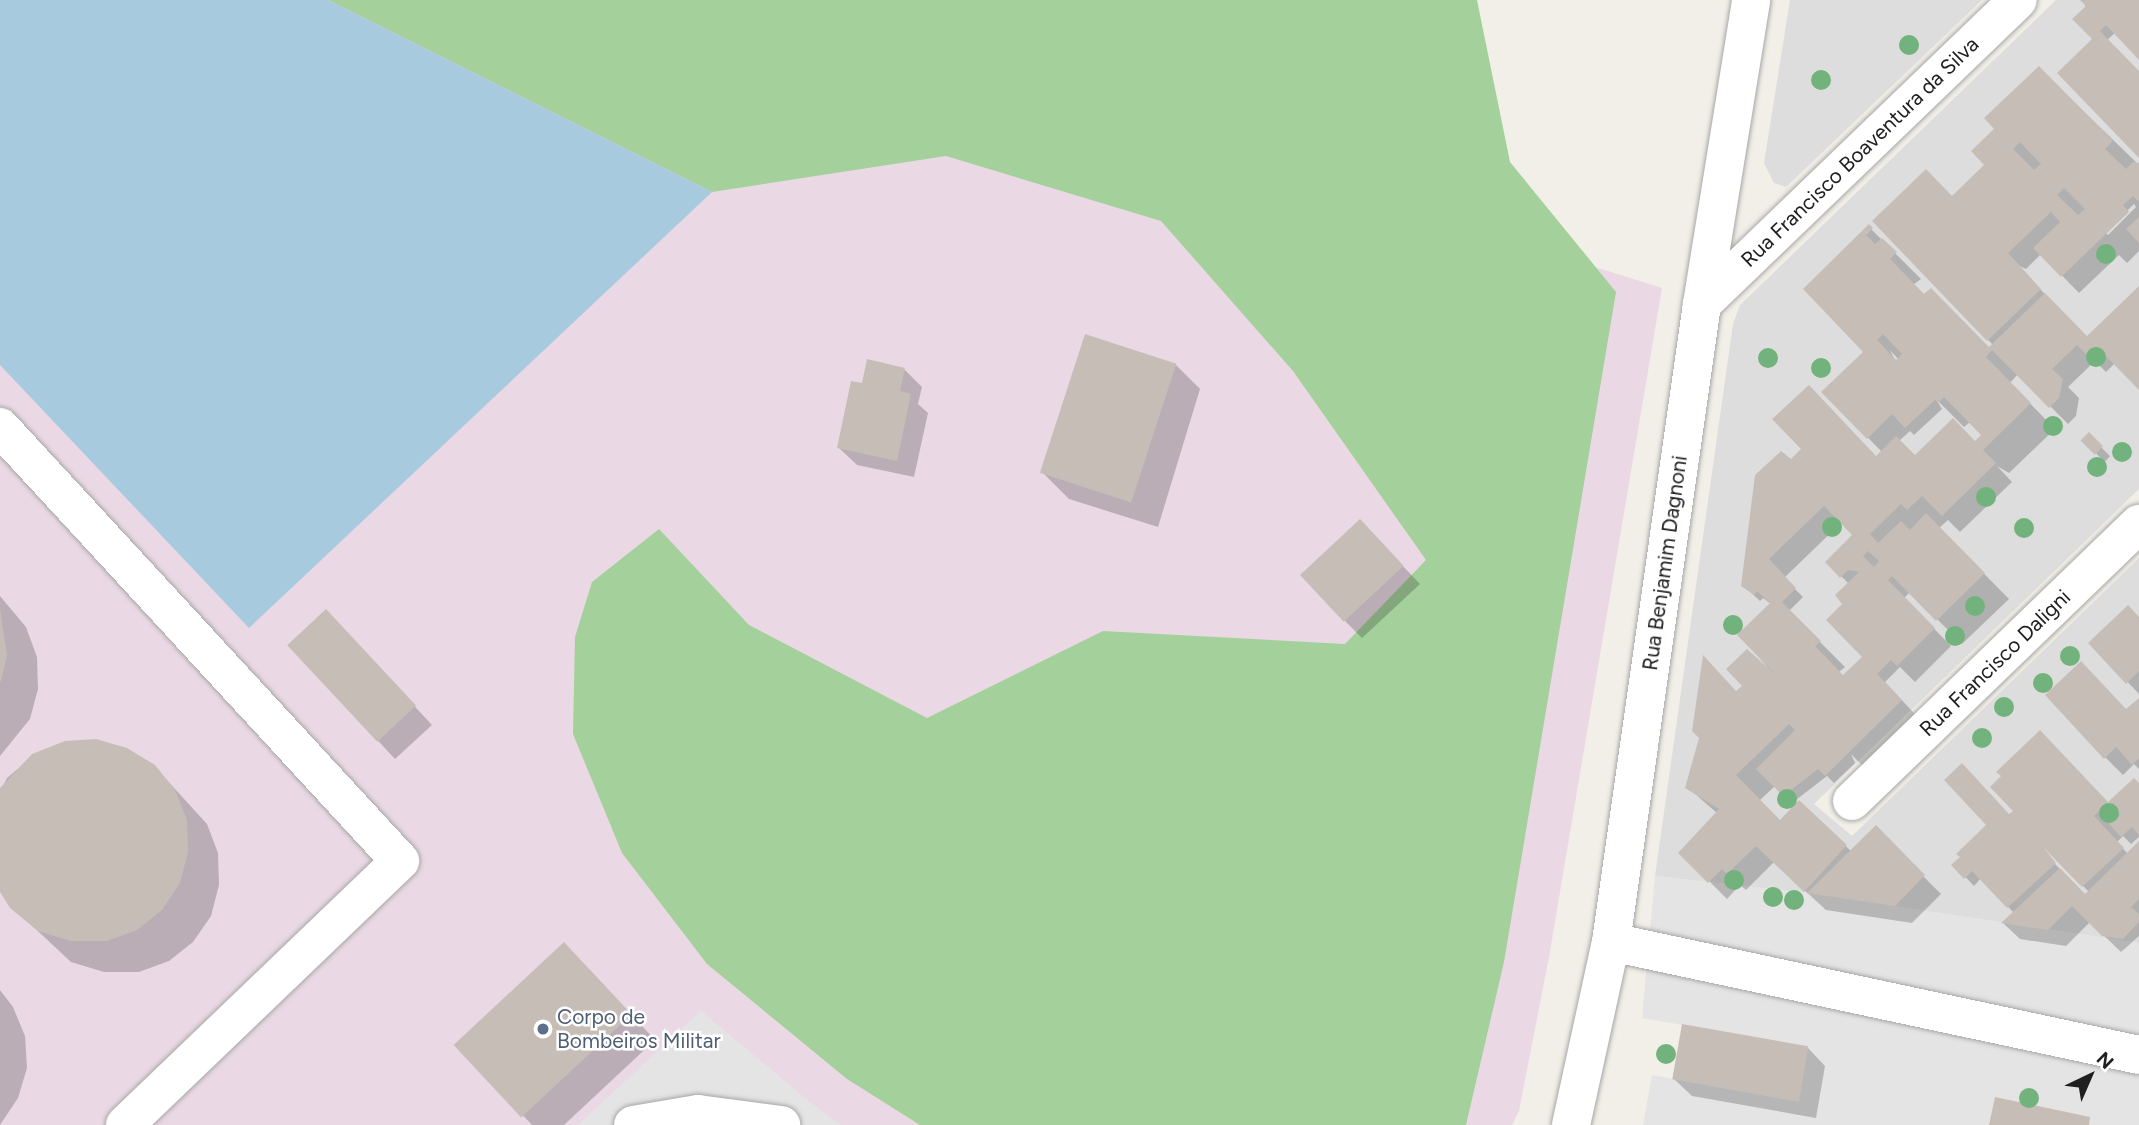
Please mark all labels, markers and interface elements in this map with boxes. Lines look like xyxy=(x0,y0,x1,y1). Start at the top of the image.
street label: Rua Francisco Boaventura da Silva xyxy=(1736,32,1984,272)
street label: Rua Benjamim Dagnoni xyxy=(1637,454,1693,672)
street label: Rua Francisco Daligni xyxy=(1914,585,2076,741)
place label: Corpo de Bombeiros Militar xyxy=(557,1004,721,1054)
marker: Corpo de Bombeiros Militar xyxy=(535,1021,551,1037)
north arrow xyxy=(2055,1041,2125,1111)
text: N xyxy=(2092,1047,2118,1074)

